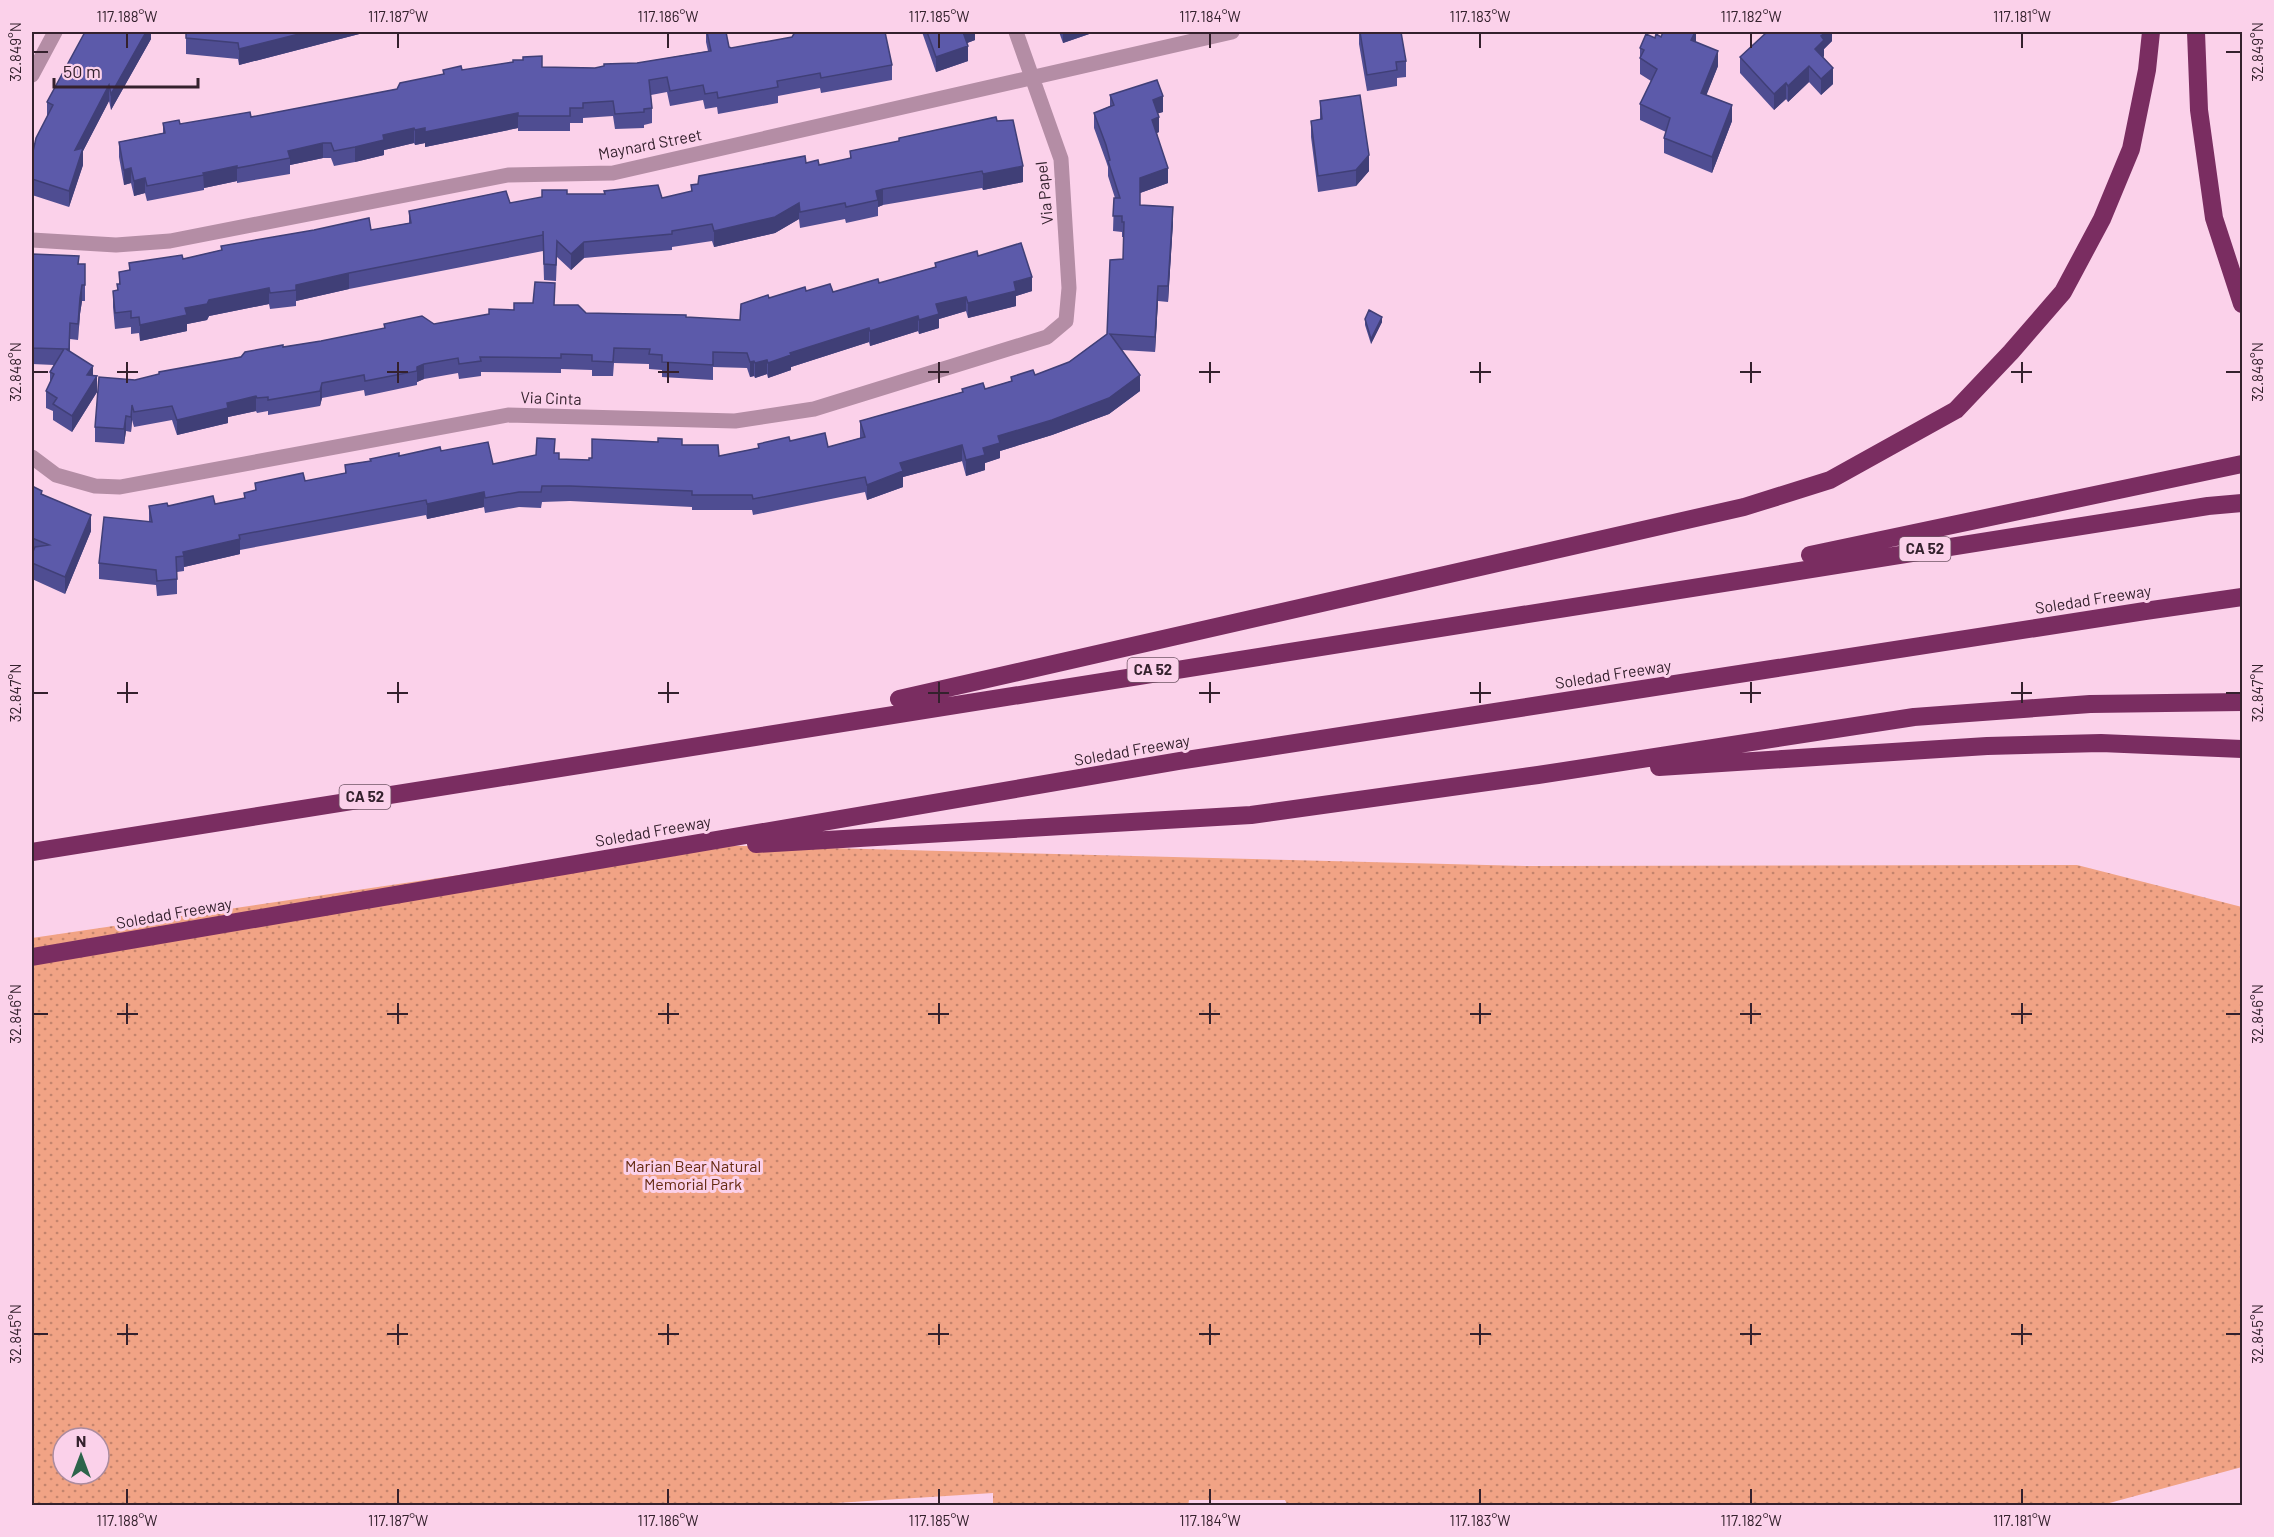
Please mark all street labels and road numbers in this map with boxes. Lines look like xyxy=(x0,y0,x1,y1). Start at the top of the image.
street label: Maynard Street xyxy=(597,124,703,163)
street label: Via Papel xyxy=(1031,161,1056,226)
street label: Via Cinta xyxy=(520,387,582,408)
road number: CA 52 xyxy=(1900,537,1950,561)
street label: Soledad Freeway xyxy=(2033,580,2153,617)
street label: Soledad Freeway xyxy=(1553,655,1673,692)
road number: CA 52 xyxy=(1128,658,1178,682)
street label: Soledad Freeway xyxy=(1072,730,1192,769)
road number: CA 52 xyxy=(340,785,391,809)
street label: Soledad Freeway xyxy=(593,811,713,850)
street label: Soledad Freeway xyxy=(114,893,234,932)

